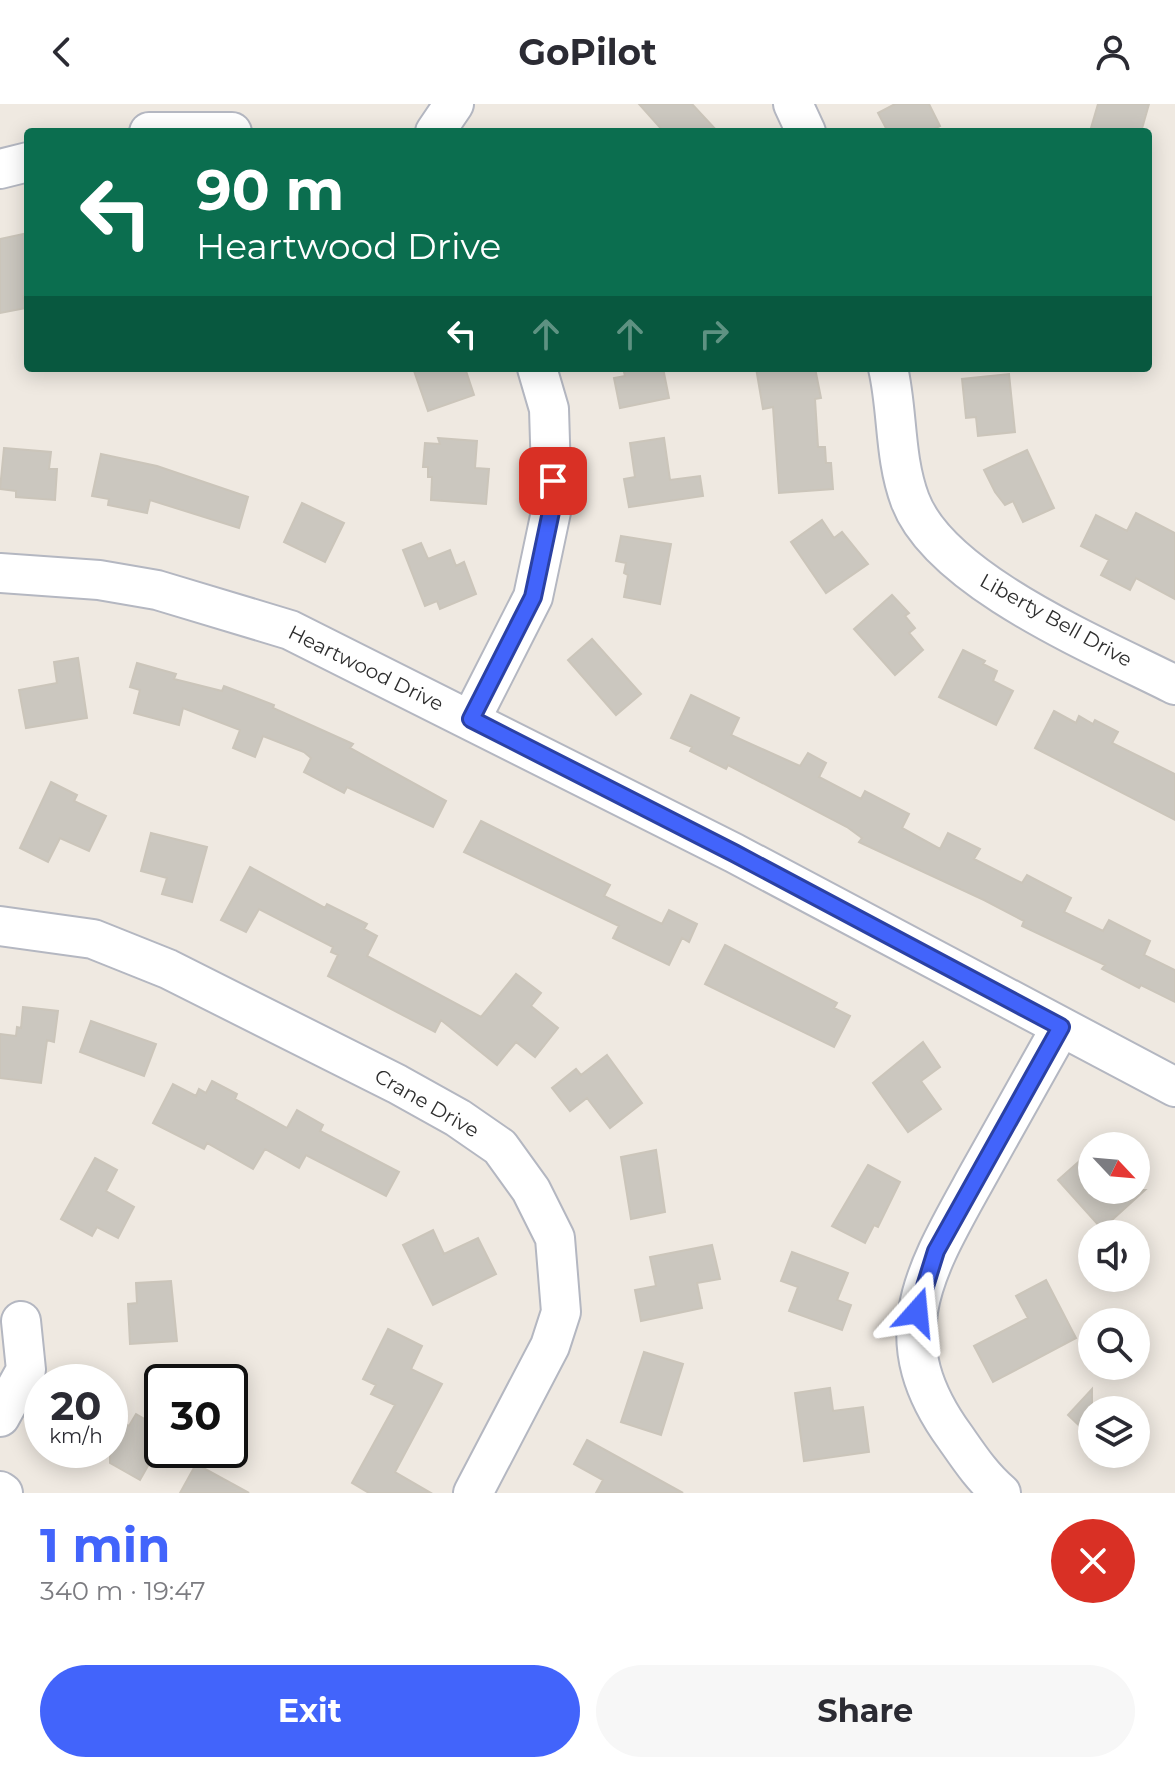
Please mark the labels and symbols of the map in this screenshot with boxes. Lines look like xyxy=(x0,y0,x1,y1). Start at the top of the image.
pin xyxy=(519,447,587,515)
street label: Liberty Bell Drive xyxy=(976,568,1136,672)
street label: Heartwood Drive xyxy=(285,620,447,716)
street label: Crane Drive xyxy=(371,1064,483,1142)
north arrow xyxy=(1078,1132,1150,1204)
position arrow xyxy=(875,1270,959,1354)
speed limit sign: 30 xyxy=(144,1364,248,1468)

